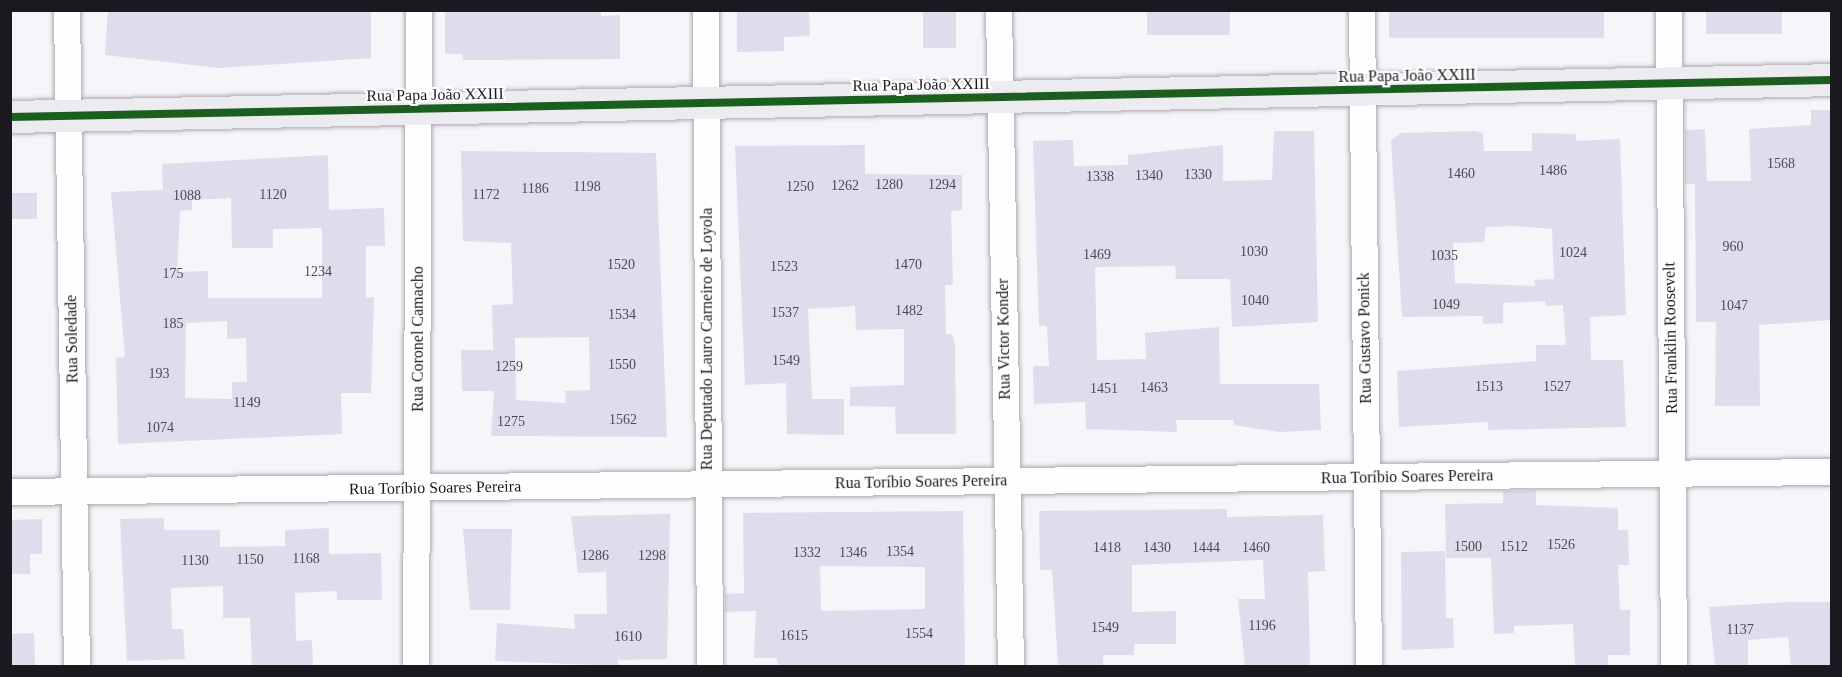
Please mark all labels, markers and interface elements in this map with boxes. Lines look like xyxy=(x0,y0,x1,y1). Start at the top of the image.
street label: Rua Papa João XXIII xyxy=(1338,65,1476,87)
street label: Rua Papa João XXIII xyxy=(852,74,990,96)
street label: Rua Papa João XXIII xyxy=(366,84,504,106)
house number: 1568 xyxy=(1767,156,1795,172)
house number: 1486 xyxy=(1539,163,1567,179)
house number: 1460 xyxy=(1447,166,1475,182)
house number: 1330 xyxy=(1184,167,1212,183)
house number: 1340 xyxy=(1135,168,1163,184)
house number: 1338 xyxy=(1086,169,1114,185)
house number: 1280 xyxy=(875,177,903,193)
house number: 1294 xyxy=(928,177,956,193)
house number: 1262 xyxy=(831,178,859,194)
house number: 1198 xyxy=(573,179,601,195)
house number: 1250 xyxy=(786,179,814,195)
house number: 1186 xyxy=(521,181,549,197)
house number: 1120 xyxy=(259,187,287,203)
house number: 1172 xyxy=(472,187,500,203)
house number: 1088 xyxy=(173,188,201,204)
street label: Rua Deputado Lauro Carneiro de Loyola xyxy=(697,208,717,470)
house number: 960 xyxy=(1722,239,1744,255)
house number: 1030 xyxy=(1240,244,1268,260)
house number: 1024 xyxy=(1559,245,1587,261)
house number: 1469 xyxy=(1083,247,1111,263)
house number: 1035 xyxy=(1430,248,1458,264)
house number: 1520 xyxy=(607,257,635,273)
house number: 1470 xyxy=(894,257,922,273)
house number: 1523 xyxy=(770,259,798,275)
street label: Rua Franklin Roosevelt xyxy=(1660,262,1682,414)
house number: 1234 xyxy=(304,264,332,280)
house number: 175 xyxy=(162,266,184,282)
street label: Rua Coronel Camacho xyxy=(408,266,428,412)
street label: Rua Gustavo Ponick xyxy=(1354,272,1376,404)
street label: Rua Victor Konder xyxy=(993,278,1015,400)
house number: 1040 xyxy=(1241,293,1269,309)
street label: Rua Soledade xyxy=(62,295,82,383)
house number: 1049 xyxy=(1432,297,1460,313)
house number: 1047 xyxy=(1720,298,1748,314)
house number: 1482 xyxy=(895,303,923,319)
house number: 1537 xyxy=(771,305,799,321)
house number: 1534 xyxy=(608,307,636,323)
house number: 185 xyxy=(162,316,184,332)
house number: 1549 xyxy=(772,353,800,369)
house number: 1550 xyxy=(608,357,636,373)
house number: 1259 xyxy=(495,359,523,375)
house number: 193 xyxy=(148,366,170,382)
house number: 1513 xyxy=(1475,379,1503,395)
house number: 1527 xyxy=(1543,379,1571,395)
house number: 1463 xyxy=(1140,380,1168,396)
house number: 1451 xyxy=(1090,381,1118,397)
house number: 1149 xyxy=(233,395,261,411)
house number: 1562 xyxy=(609,412,637,428)
house number: 1275 xyxy=(497,414,525,430)
house number: 1074 xyxy=(146,420,174,436)
street label: Rua Toríbio Soares Pereira xyxy=(1321,466,1493,488)
street label: Rua Toríbio Soares Pereira xyxy=(835,471,1007,493)
street label: Rua Toríbio Soares Pereira xyxy=(349,477,521,499)
house number: 1526 xyxy=(1547,537,1575,553)
house number: 1500 xyxy=(1454,539,1482,555)
house number: 1512 xyxy=(1500,539,1528,555)
house number: 1418 xyxy=(1093,540,1121,556)
house number: 1430 xyxy=(1143,540,1171,556)
house number: 1444 xyxy=(1192,540,1220,556)
house number: 1460 xyxy=(1242,540,1270,556)
house number: 1354 xyxy=(886,544,914,560)
house number: 1332 xyxy=(793,545,821,561)
house number: 1346 xyxy=(839,545,867,561)
house number: 1286 xyxy=(581,548,609,564)
house number: 1298 xyxy=(638,548,666,564)
house number: 1168 xyxy=(292,551,320,567)
house number: 1150 xyxy=(236,552,264,568)
house number: 1130 xyxy=(181,553,209,569)
house number: 1196 xyxy=(1248,618,1276,634)
house number: 1549 xyxy=(1091,620,1119,636)
house number: 1137 xyxy=(1726,622,1754,638)
house number: 1554 xyxy=(905,626,933,642)
house number: 1615 xyxy=(780,628,808,644)
house number: 1610 xyxy=(614,629,642,645)

